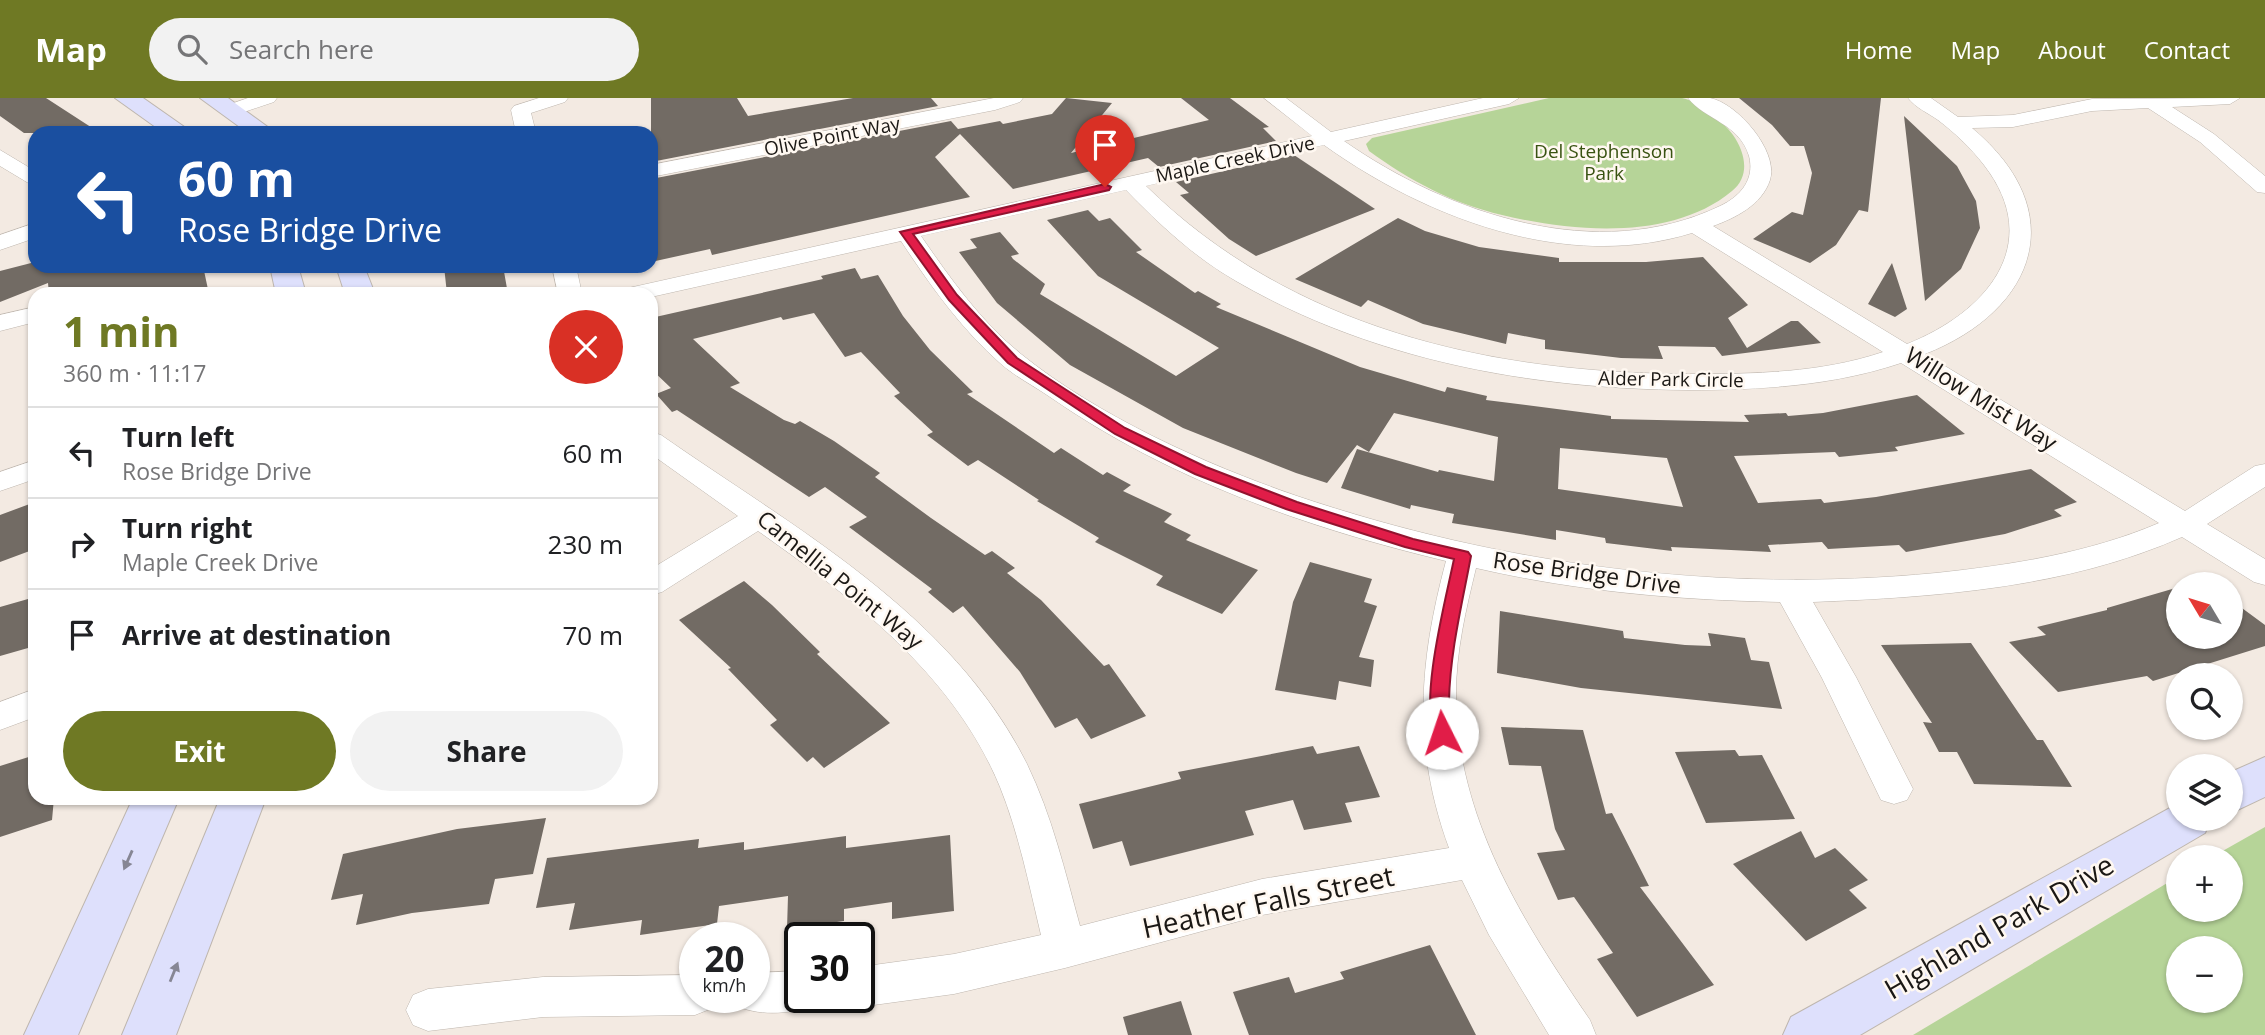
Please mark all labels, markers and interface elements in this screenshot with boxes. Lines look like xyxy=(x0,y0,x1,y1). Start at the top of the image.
search box xyxy=(149,18,639,81)
text: Map xyxy=(35,27,107,72)
icon: search xyxy=(173,30,211,68)
text: Search here xyxy=(229,31,374,67)
text: Home xyxy=(1845,33,1913,66)
text: Map xyxy=(1951,33,2000,66)
text: About xyxy=(2038,33,2106,66)
text: Contact xyxy=(2144,33,2230,66)
street label: Olive Point Way xyxy=(762,110,903,162)
pin xyxy=(1075,115,1135,187)
icon: arrive xyxy=(1086,126,1124,164)
street label: Maple Creek Drive xyxy=(1153,129,1317,189)
park label: Del Stephenson Park xyxy=(1534,138,1674,186)
text: 60 m xyxy=(178,145,295,211)
icon: left xyxy=(63,154,154,245)
text: Rose Bridge Drive xyxy=(178,208,442,251)
text: 1 min xyxy=(63,302,180,359)
button: close xyxy=(549,310,623,384)
street label: Willow Mist Way xyxy=(1899,339,2064,458)
text: 360 m · 11:17 xyxy=(63,357,206,389)
street label: Alder Park Circle xyxy=(1598,365,1744,393)
text: Turn left xyxy=(122,419,234,455)
icon: left xyxy=(63,434,101,472)
text: 60 m xyxy=(562,435,623,471)
text: Rose Bridge Drive xyxy=(122,455,312,487)
street label: Camellia Point Way xyxy=(751,502,931,656)
text: Turn right xyxy=(122,510,253,546)
icon: right xyxy=(63,525,101,563)
text: 230 m xyxy=(548,526,623,562)
street label: Rose Bridge Drive xyxy=(1491,543,1683,601)
text: Maple Creek Drive xyxy=(122,546,318,578)
north arrow xyxy=(2166,572,2244,649)
map controls xyxy=(2166,572,2243,1013)
icon: arrive xyxy=(63,616,101,654)
text: Arrive at destination xyxy=(122,617,391,653)
text: 70 m xyxy=(562,617,623,653)
button: search xyxy=(2166,663,2243,740)
position arrow xyxy=(1405,696,1479,770)
button: Exit xyxy=(63,711,336,791)
button: Share xyxy=(350,711,623,791)
button: layers xyxy=(2166,754,2243,831)
street label: Highland Park Drive xyxy=(1877,845,2120,1007)
button: + xyxy=(2166,845,2243,922)
one-way arrow xyxy=(122,850,133,871)
street label: Heather Falls Street xyxy=(1138,856,1397,946)
speed limit sign: 30 xyxy=(784,922,875,1013)
text: 20 xyxy=(704,935,745,982)
button: − xyxy=(2166,936,2243,1013)
one-way arrow xyxy=(169,961,180,982)
text: km/h xyxy=(703,973,746,997)

